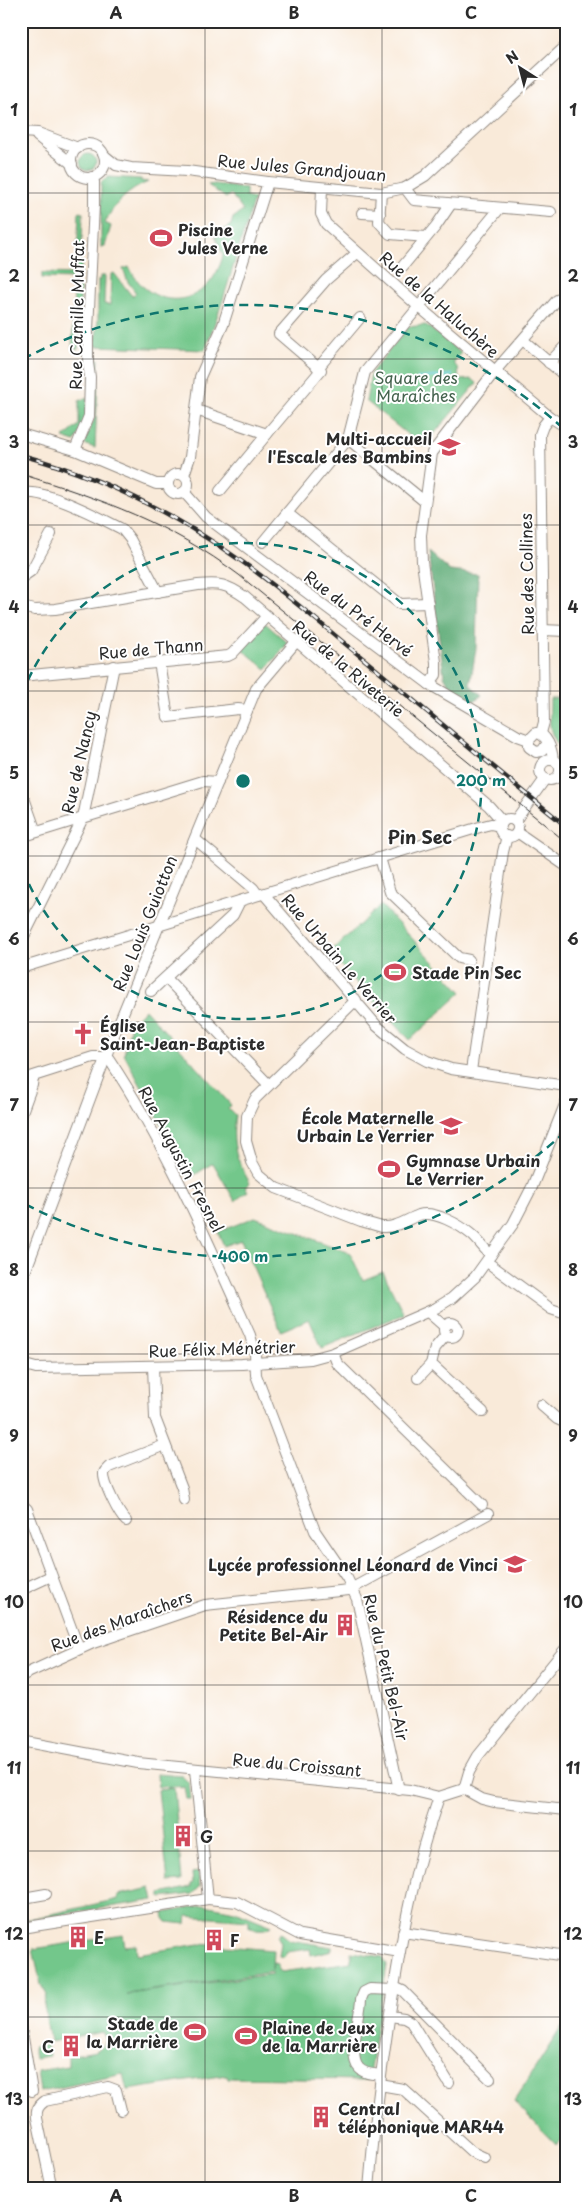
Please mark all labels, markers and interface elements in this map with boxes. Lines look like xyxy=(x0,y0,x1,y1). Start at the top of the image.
text: A xyxy=(110,0,123,24)
text: B xyxy=(289,0,300,24)
text: C xyxy=(465,0,477,24)
north arrow xyxy=(494,42,544,92)
text: N xyxy=(501,45,523,69)
text: 1 xyxy=(10,97,18,121)
text: 1 xyxy=(569,97,577,121)
street label: Rue Jules Grandjouan xyxy=(217,148,387,186)
place label: Piscine Jules Verne xyxy=(178,217,268,259)
sports icon: Piscine Jules Verne xyxy=(148,225,174,251)
street label: Rue Camille Muffat xyxy=(63,239,89,390)
street label: Rue de la Haluchère xyxy=(375,245,505,363)
text: 2 xyxy=(8,263,20,287)
text: 2 xyxy=(567,263,579,287)
park label: Square des Maraîches xyxy=(374,365,458,407)
place label: Multi-accueil l'Escale des Bambins xyxy=(267,426,432,468)
text: 3 xyxy=(9,429,19,453)
text: 3 xyxy=(568,429,578,453)
school or university icon: Multi-accueil l'Escale des Bambins xyxy=(436,434,462,460)
street label: Rue des Collines xyxy=(513,513,539,635)
street label: Rue du Pré Hervé xyxy=(300,564,418,662)
text: 4 xyxy=(9,594,20,618)
text: 4 xyxy=(568,594,579,618)
street label: Rue de la Riveterie xyxy=(288,614,410,722)
street label: Rue de Thann xyxy=(98,631,204,665)
street label: Rue de Nancy xyxy=(54,708,102,816)
text: 5 xyxy=(9,760,19,784)
text: 5 xyxy=(568,760,578,784)
text: 200 m xyxy=(456,768,506,791)
centre of rings xyxy=(234,772,252,790)
district label: Pin Sec xyxy=(388,823,453,850)
street label: Rue Louis Guiotton xyxy=(106,851,182,995)
street label: Rue Urbain Le Verrier xyxy=(277,888,404,1029)
text: 6 xyxy=(8,926,20,950)
text: 6 xyxy=(567,926,579,950)
sports icon: Stade Pin Sec xyxy=(382,959,408,985)
place label: Stade Pin Sec xyxy=(412,960,522,984)
place label: Église Saint-Jean-Baptiste xyxy=(100,1013,265,1055)
church icon: Église Saint-Jean-Baptiste xyxy=(70,1021,96,1047)
street label: Rue Augustin Fresnel xyxy=(133,1082,231,1236)
text: 7 xyxy=(9,1092,19,1116)
text: 7 xyxy=(568,1092,578,1116)
place label: École Maternelle Urbain Le Verrier xyxy=(297,1105,435,1147)
school or university icon: École Maternelle Urbain Le Verrier xyxy=(438,1113,464,1139)
place label: Gymnase Urbain Le Verrier xyxy=(406,1148,540,1190)
sports icon: Gymnase Urbain Le Verrier xyxy=(376,1156,402,1182)
text: 400 m xyxy=(218,1244,268,1267)
text: 8 xyxy=(9,1257,19,1281)
text: 8 xyxy=(568,1257,578,1281)
street label: Rue Félix Ménétrier xyxy=(148,1333,297,1363)
text: 9 xyxy=(9,1423,19,1447)
text: 9 xyxy=(568,1423,578,1447)
school or university icon: Lycée professionnel Léonard de Vinci xyxy=(502,1551,528,1577)
place label: Lycée professionnel Léonard de Vinci xyxy=(208,1552,498,1576)
street label: Rue des Maraîchers xyxy=(47,1583,195,1657)
text: 10 xyxy=(4,1589,24,1613)
text: 10 xyxy=(563,1589,583,1613)
street label: Rue du Petit Bel-Air xyxy=(358,1591,416,1744)
place label: Résidence du Petite Bel-Air xyxy=(219,1604,329,1646)
building icon: Résidence du Petite Bel-Air xyxy=(332,1612,358,1638)
street label: Rue du Croissant xyxy=(232,1746,363,1782)
text: 11 xyxy=(7,1755,21,1779)
text: 11 xyxy=(566,1755,580,1779)
building icon: G xyxy=(170,1823,196,1849)
place label: G xyxy=(200,1824,213,1848)
text: 12 xyxy=(5,1921,23,1945)
text: 12 xyxy=(564,1921,582,1945)
building icon: E xyxy=(65,1924,91,1950)
place label: E xyxy=(94,1925,104,1949)
building icon: F xyxy=(201,1927,227,1953)
place label: F xyxy=(230,1928,239,1952)
place label: Stade de la Marrière xyxy=(86,2011,178,2053)
place label: Plaine de Jeux de la Marrière xyxy=(262,2015,377,2057)
sports icon: Stade de la Marrière xyxy=(182,2019,208,2045)
sports icon: Plaine de Jeux de la Marrière xyxy=(233,2023,259,2049)
building icon: C xyxy=(58,2033,84,2059)
place label: C xyxy=(42,2034,54,2058)
text: 13 xyxy=(5,2086,23,2110)
text: 13 xyxy=(564,2086,582,2110)
place label: Central téléphonique MAR44 xyxy=(338,2096,504,2138)
building icon: Central téléphonique MAR44 xyxy=(308,2104,334,2130)
text: A xyxy=(110,2183,123,2207)
text: B xyxy=(289,2183,300,2207)
text: C xyxy=(465,2183,477,2207)

